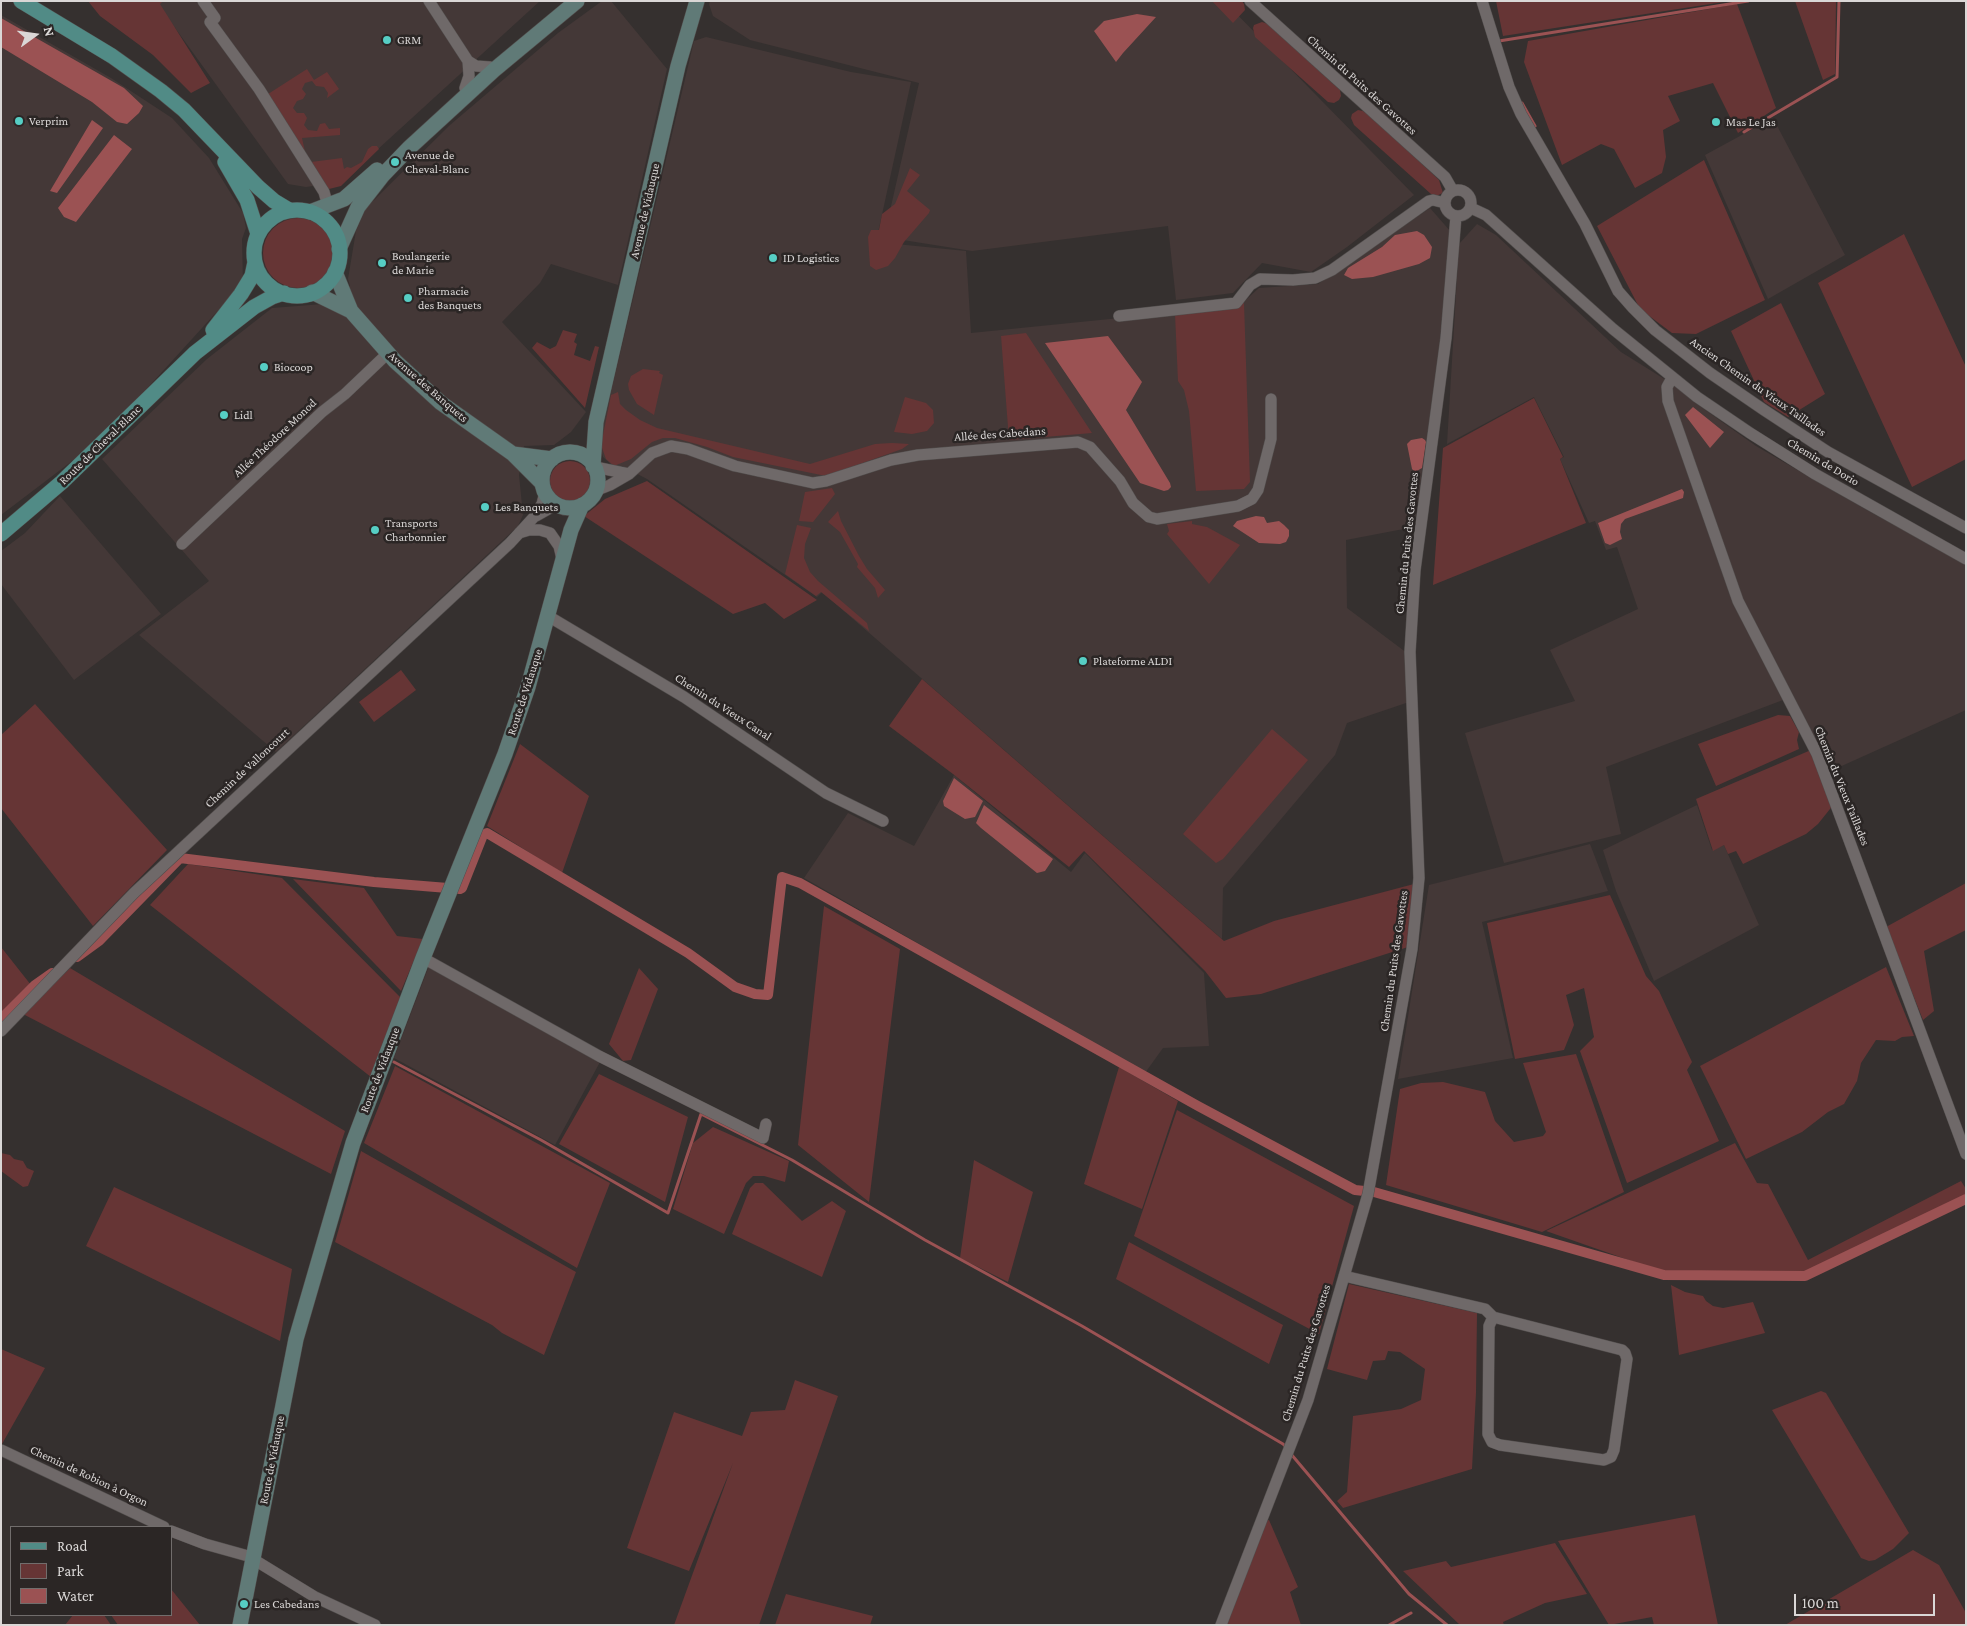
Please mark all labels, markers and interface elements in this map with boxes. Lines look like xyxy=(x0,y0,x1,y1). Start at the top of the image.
north arrow xyxy=(10,10,60,60)
text: N xyxy=(41,25,58,38)
street label: Chemin du Puits des Gavottes xyxy=(1304,32,1420,138)
place label: GRM xyxy=(397,33,421,47)
marker: GRM xyxy=(381,34,393,46)
place label: Verprim xyxy=(29,114,68,128)
marker: Verprim xyxy=(13,115,25,127)
place label: Mas Le Jas xyxy=(1726,115,1776,129)
marker: Mas Le Jas xyxy=(1710,116,1722,128)
place label: Avenue de Cheval-Blanc xyxy=(405,148,469,176)
marker: Avenue de Cheval-Blanc xyxy=(389,156,401,168)
street label: Avenue de Vidauque xyxy=(627,162,663,260)
place label: Boulangerie de Marie xyxy=(392,249,450,277)
place label: ID Logistics xyxy=(783,251,839,265)
marker: ID Logistics xyxy=(767,252,779,264)
marker: Boulangerie de Marie xyxy=(376,257,388,269)
place label: Pharmacie des Banquets xyxy=(418,284,481,312)
marker: Pharmacie des Banquets xyxy=(402,292,414,304)
street label: Ancien Chemin du Vieux Taillades xyxy=(1687,334,1829,440)
street label: Avenue des Banquets xyxy=(385,348,471,426)
place label: Biocoop xyxy=(274,360,313,374)
marker: Biocoop xyxy=(258,361,270,373)
street label: Allée Théodore Monod xyxy=(230,396,320,480)
street label: Route de Cheval-Blanc xyxy=(56,402,144,488)
place label: Lidl xyxy=(234,408,253,422)
marker: Lidl xyxy=(218,409,230,421)
street label: Allée des Cabedans xyxy=(954,424,1046,444)
street label: Chemin de Dorio xyxy=(1784,435,1862,489)
street label: Chemin du Puits des Gavottes xyxy=(1392,471,1422,615)
place label: Les Banquets xyxy=(495,500,558,514)
marker: Les Banquets xyxy=(479,501,491,513)
place label: Transports Charbonnier xyxy=(385,516,446,544)
marker: Transports Charbonnier xyxy=(369,524,381,536)
street label: Route de Vidauque xyxy=(504,647,546,737)
place label: Plateforme ALDI xyxy=(1093,654,1172,668)
marker: Plateforme ALDI xyxy=(1077,655,1089,667)
street label: Chemin du Vieux Canal xyxy=(672,670,774,744)
street label: Chemin du Vieux Taillades xyxy=(1811,724,1873,848)
street label: Chemin de Valloncourt xyxy=(202,725,292,811)
street label: Chemin du Puits des Gavottes xyxy=(1377,889,1411,1033)
street label: Route de Vidauque xyxy=(357,1025,403,1115)
street label: Chemin du Puits des Gavottes xyxy=(1278,1283,1334,1423)
street label: Route de Vidauque xyxy=(256,1415,288,1505)
street label: Chemin de Robion à Orgon xyxy=(28,1442,150,1510)
legend xyxy=(10,1526,172,1616)
text: Road xyxy=(57,1538,87,1554)
text: Park xyxy=(57,1563,84,1579)
scale bar xyxy=(1797,1584,1938,1616)
text: Water xyxy=(57,1588,94,1604)
text: 100 m xyxy=(1802,1595,1839,1611)
place label: Les Cabedans xyxy=(254,1597,319,1611)
marker: Les Cabedans xyxy=(238,1598,250,1610)

